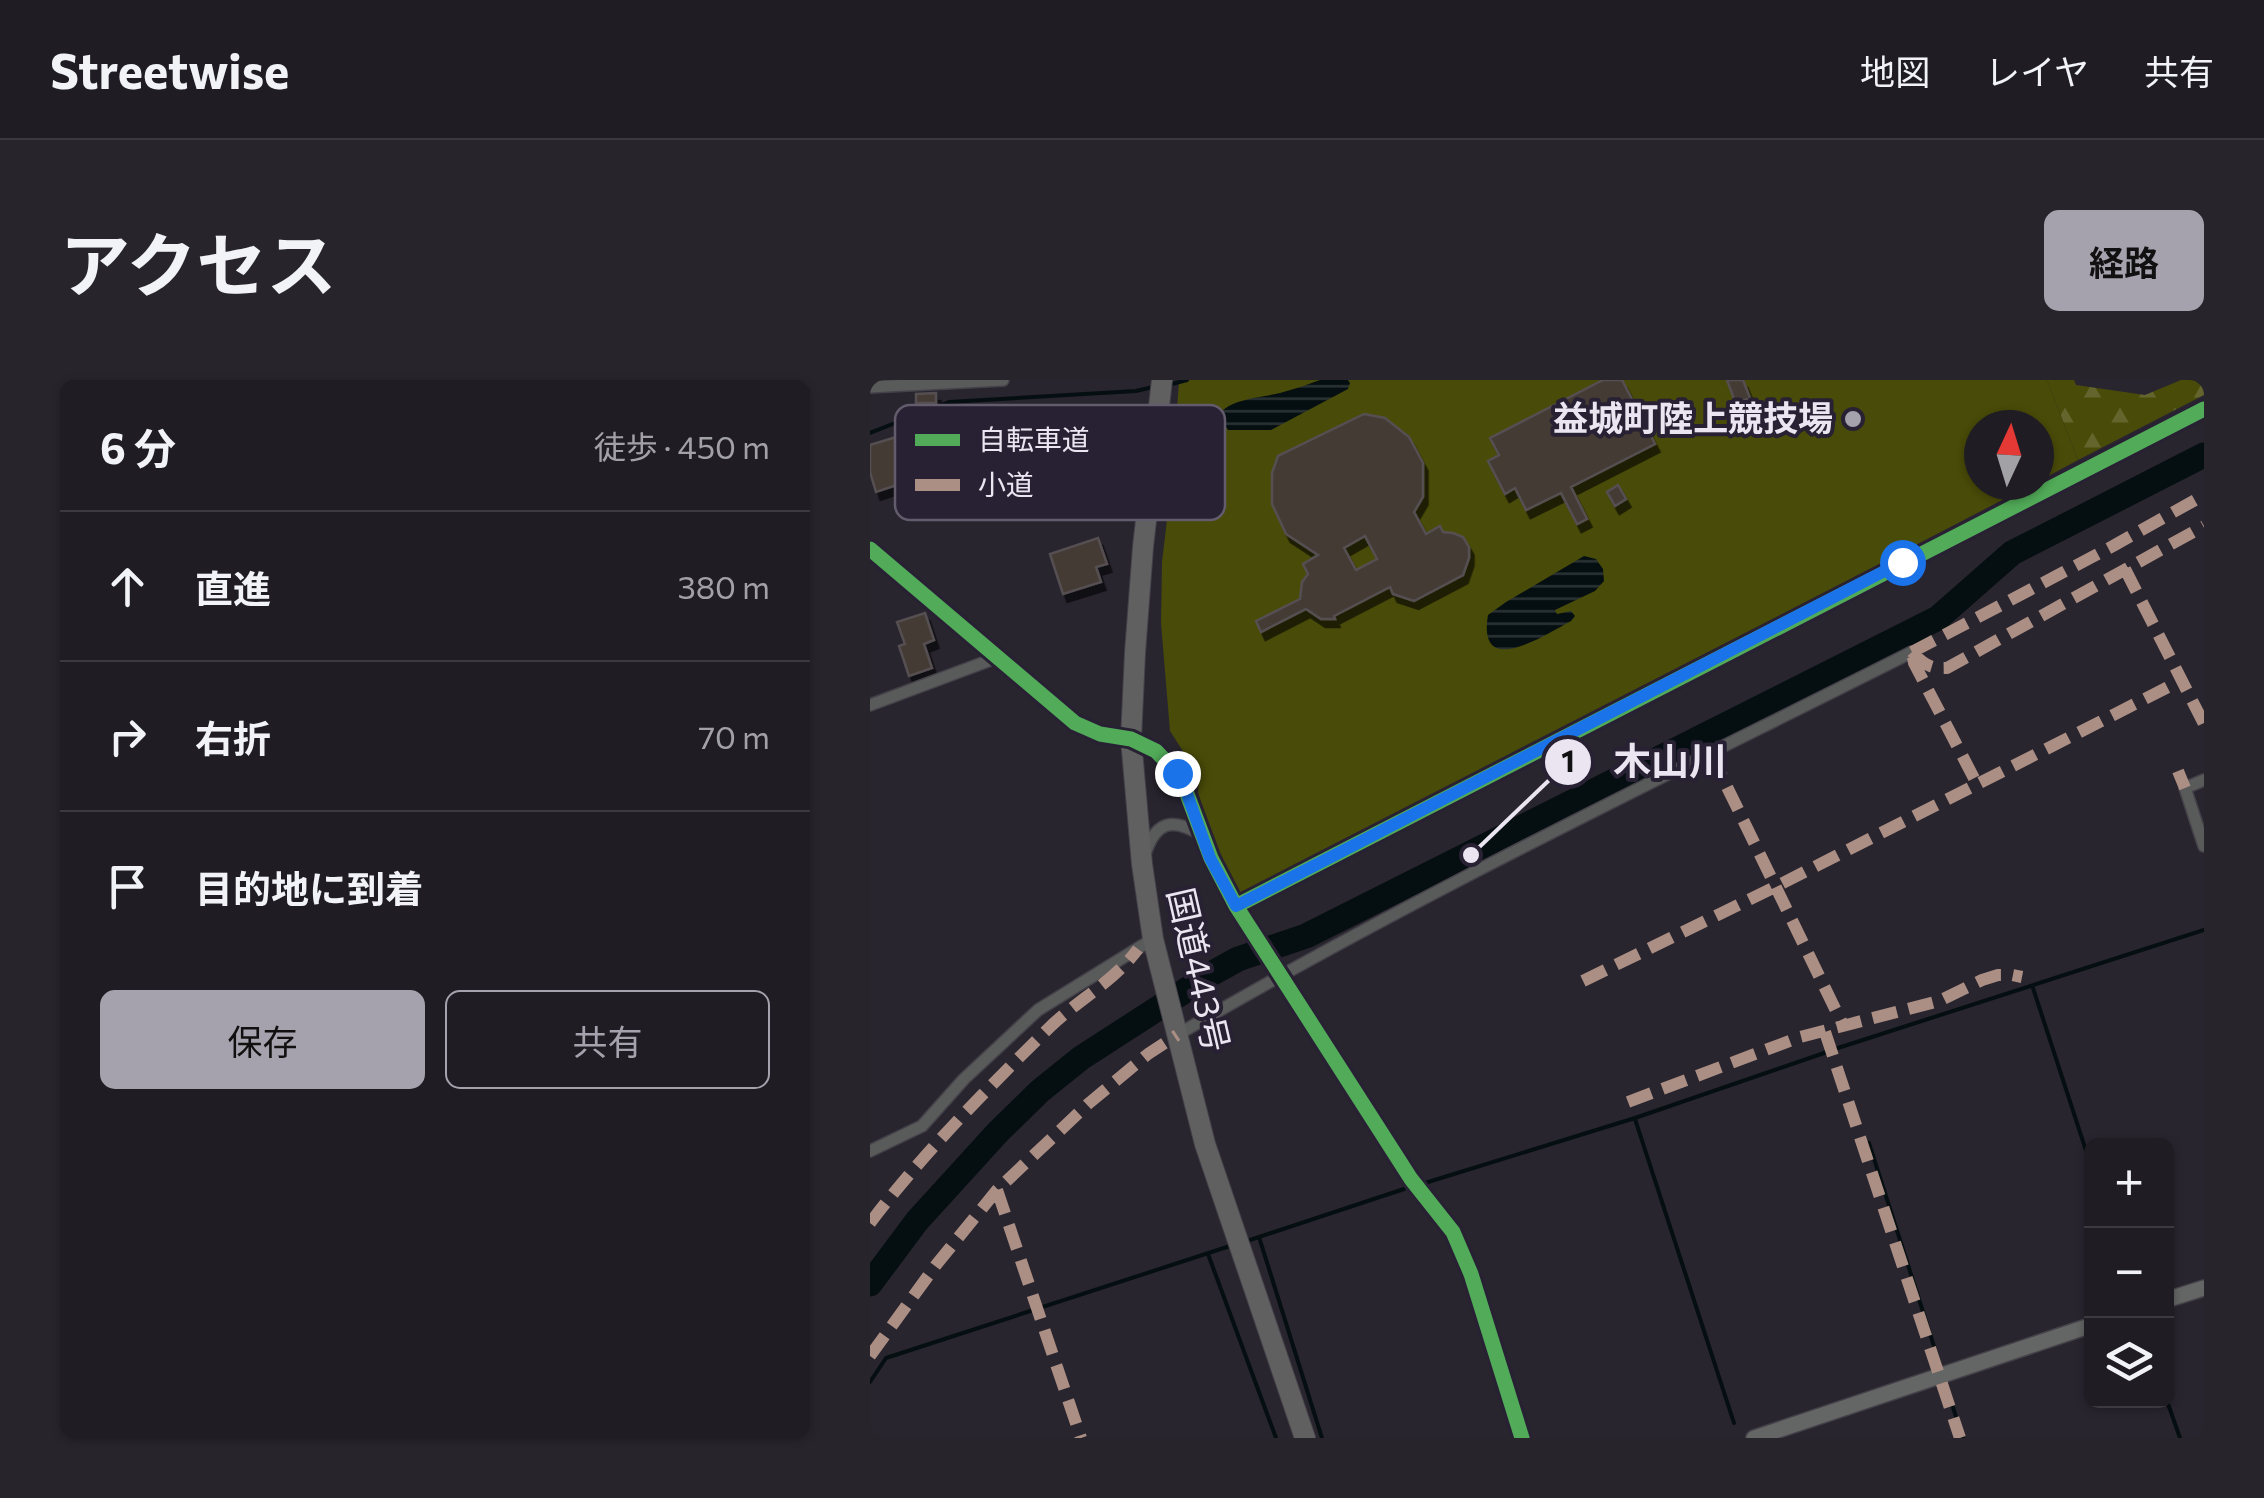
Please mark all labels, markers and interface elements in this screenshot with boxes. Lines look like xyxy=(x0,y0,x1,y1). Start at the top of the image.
text: Streetwise xyxy=(50,40,289,99)
text: 地図 xyxy=(1860,49,1930,92)
text: レイヤ xyxy=(1985,49,2089,92)
text: 共有 xyxy=(2144,49,2214,92)
button: 経路 xyxy=(2044,210,2204,311)
text: アクセス xyxy=(60,220,337,305)
place label: 益城町陸上競技場 xyxy=(1553,395,1833,438)
legend xyxy=(895,405,1225,520)
marker: 益城町陸上競技場 xyxy=(1842,408,1864,430)
north arrow xyxy=(1964,410,2054,500)
text: 6 分 xyxy=(100,421,176,473)
text: 自転車道 xyxy=(978,422,1090,456)
text: 徒歩 · 450 m xyxy=(594,426,770,466)
text: 小道 xyxy=(978,467,1034,501)
route start xyxy=(1880,540,1926,586)
icon: ahead xyxy=(100,559,155,614)
text: 直進 xyxy=(195,564,271,611)
text: 380 m xyxy=(677,566,770,606)
icon: right xyxy=(100,709,155,764)
text: 右折 xyxy=(195,714,271,761)
text: 70 m xyxy=(698,716,770,756)
callout: 木山川 xyxy=(1543,728,1747,796)
text: 木山川 xyxy=(1613,736,1727,783)
text: 1 xyxy=(1561,741,1575,778)
route end xyxy=(1155,751,1201,797)
icon: arrive xyxy=(100,859,155,914)
text: 目的地に到着 xyxy=(195,864,423,911)
street label: 国道443号 xyxy=(1161,883,1240,1056)
button: 保存 xyxy=(100,990,425,1089)
button: 共有 xyxy=(445,990,770,1089)
map controls xyxy=(2084,1138,2174,1408)
button: + xyxy=(2084,1138,2174,1228)
button: − xyxy=(2084,1228,2174,1318)
button: layers xyxy=(2084,1318,2174,1408)

